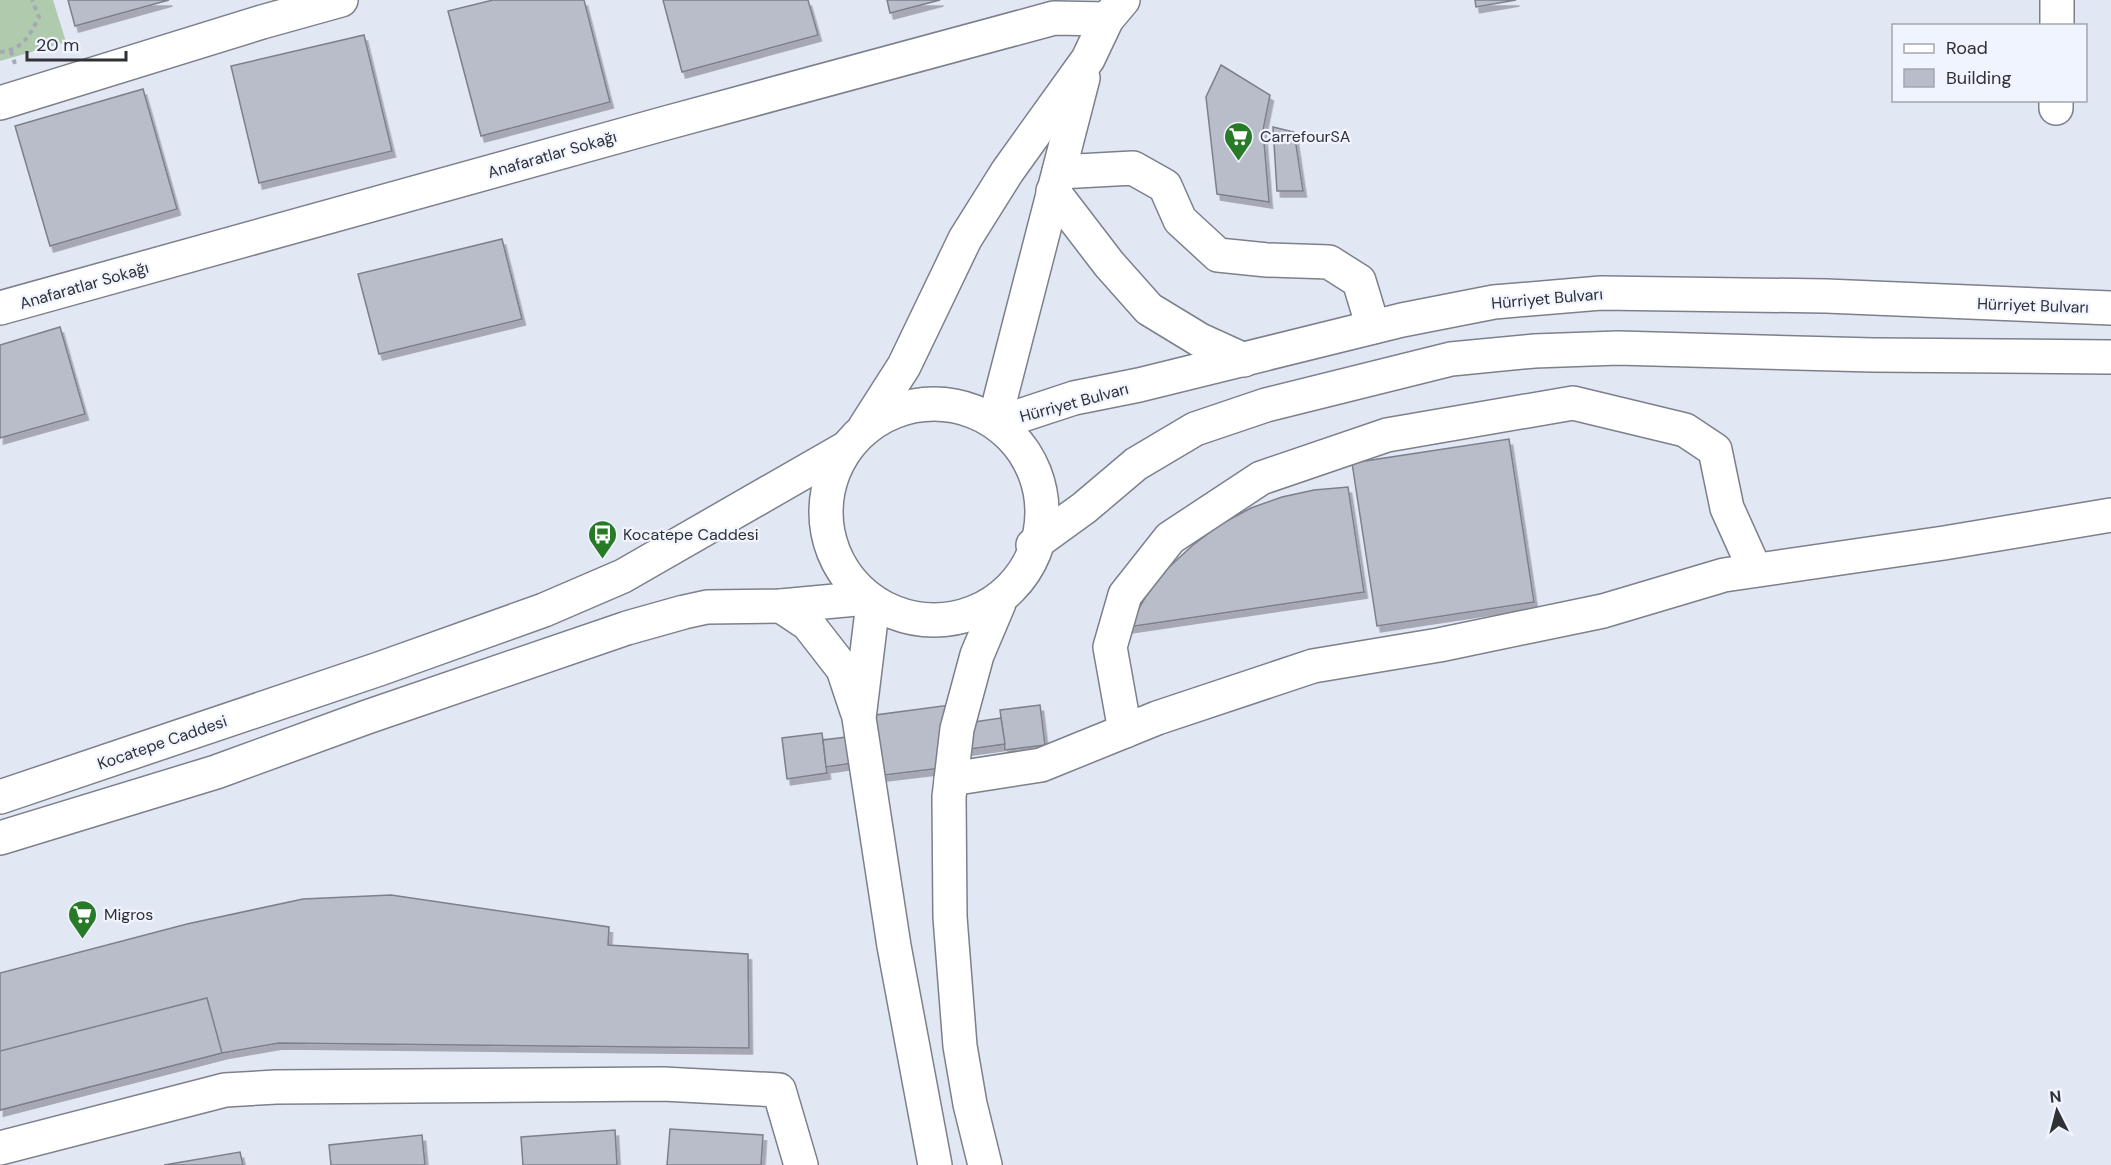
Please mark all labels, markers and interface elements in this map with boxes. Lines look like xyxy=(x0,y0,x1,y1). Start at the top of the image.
scale bar xyxy=(27,24,126,62)
legend xyxy=(1892,24,2087,102)
text: 20 m xyxy=(36,33,79,57)
text: Road xyxy=(1946,36,1988,60)
text: Building xyxy=(1946,66,2011,90)
supermarket icon: CarrefourSA xyxy=(1223,120,1255,162)
street label: Anafaratlar Sokağı xyxy=(485,126,619,183)
place label: CarrefourSA xyxy=(1260,126,1351,147)
street label: Anafaratlar Sokağı xyxy=(17,257,151,314)
street label: Hürriyet Bulvarı xyxy=(1490,283,1604,314)
street label: Hürriyet Bulvarı xyxy=(1977,293,2089,318)
street label: Hürriyet Bulvarı xyxy=(1017,378,1131,427)
bus stop icon: Kocatepe Caddesi xyxy=(586,518,618,560)
place label: Kocatepe Caddesi xyxy=(623,524,759,545)
street label: Kocatepe Caddesi xyxy=(95,710,230,774)
supermarket icon: Migros xyxy=(67,898,99,940)
place label: Migros xyxy=(104,904,153,925)
north arrow xyxy=(2027,1081,2087,1141)
text: N xyxy=(2049,1086,2062,1108)

